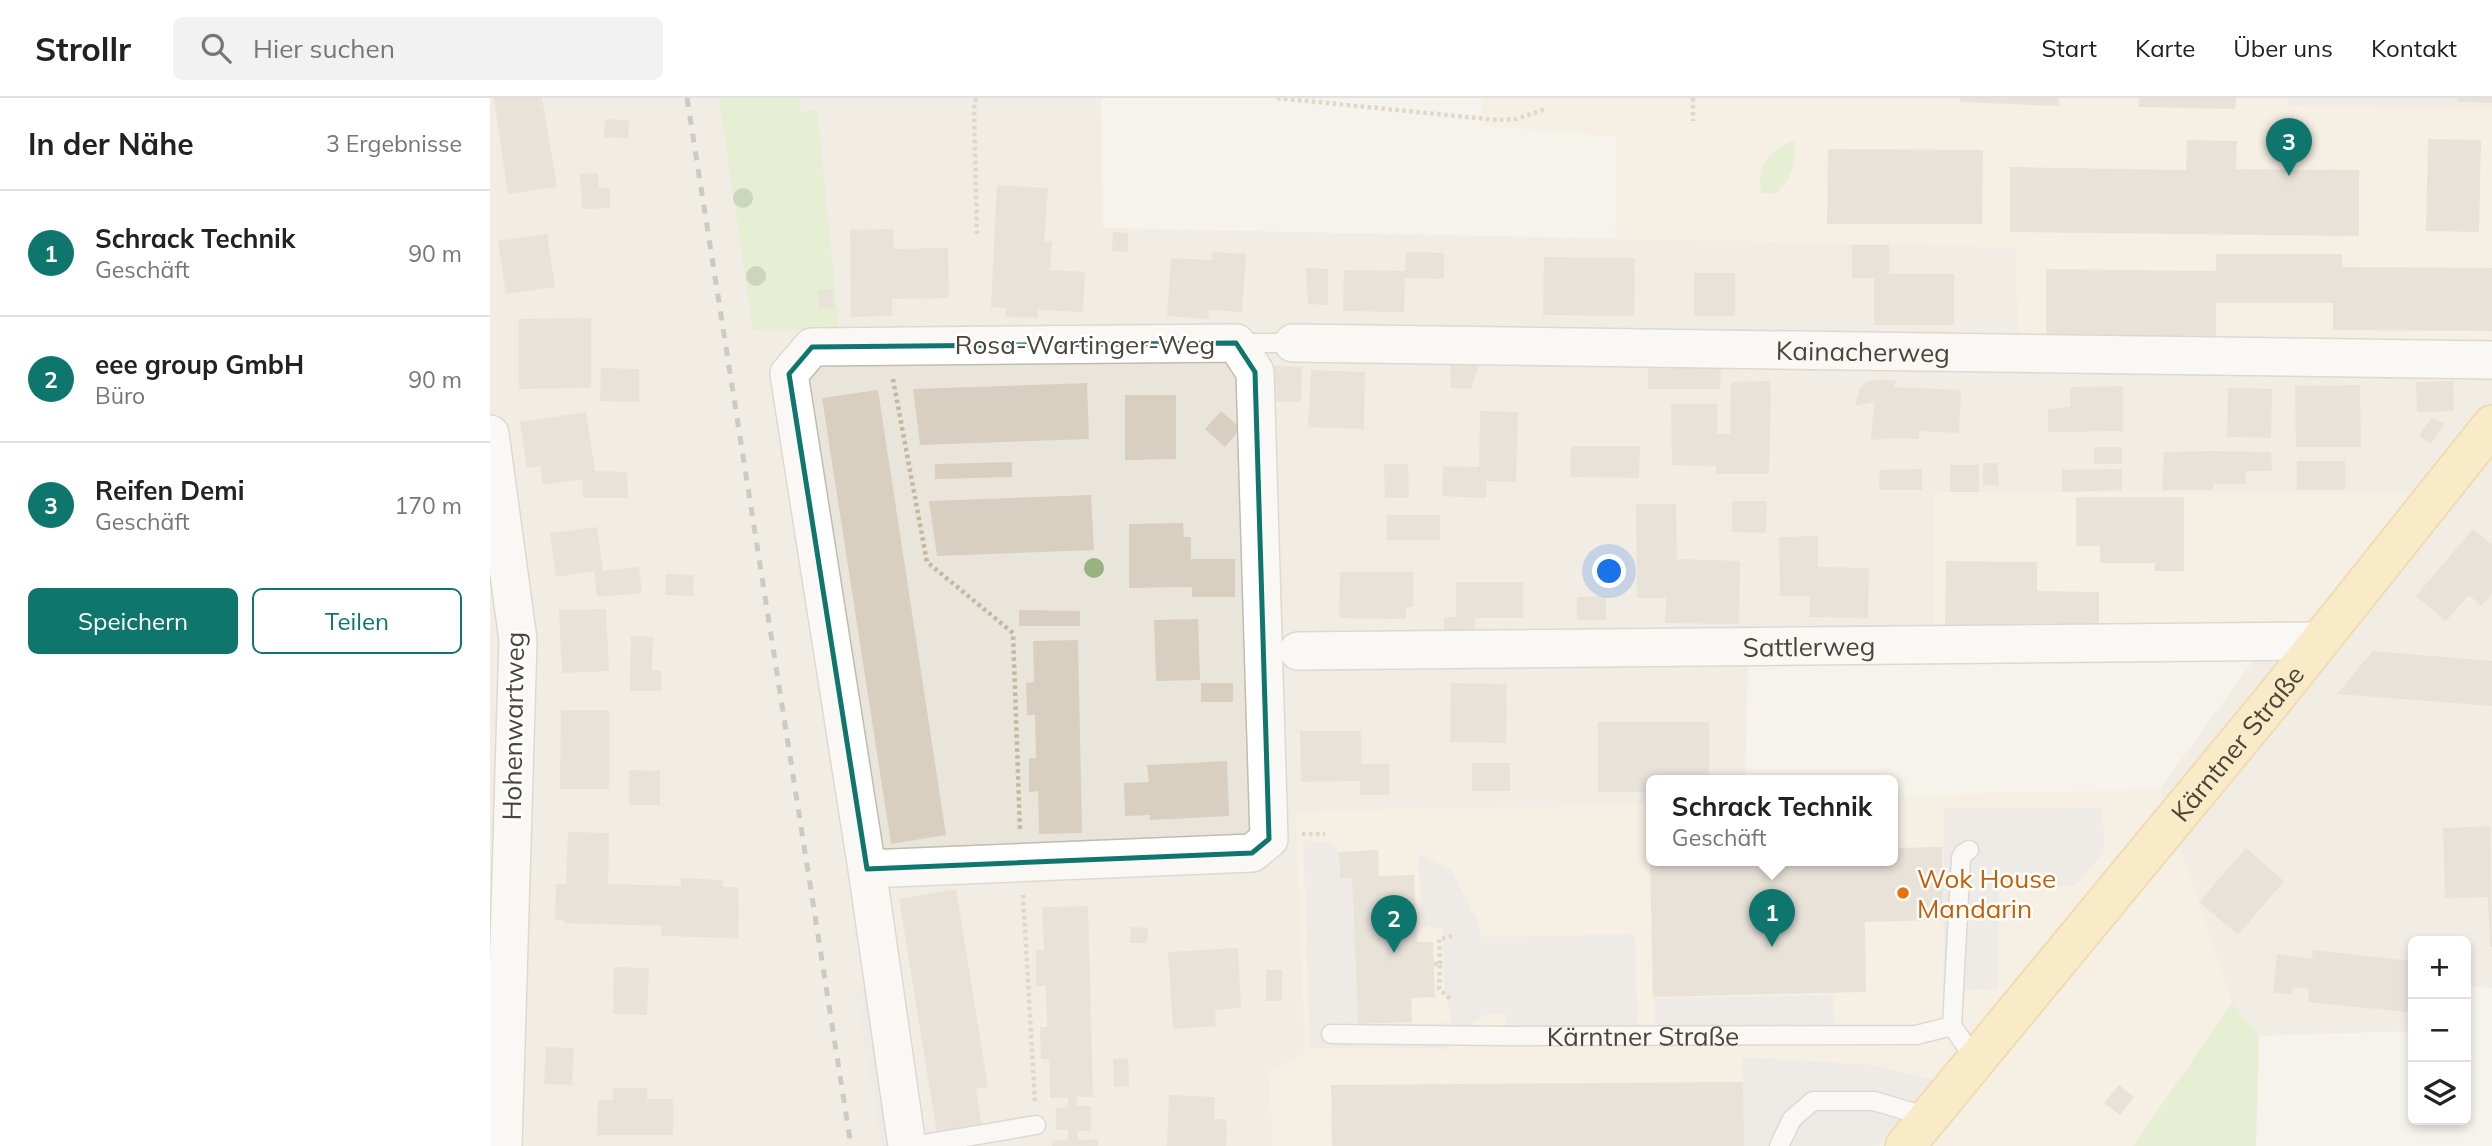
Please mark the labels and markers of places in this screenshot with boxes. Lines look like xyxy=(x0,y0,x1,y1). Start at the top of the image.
pin: 3 xyxy=(2266,118,2312,176)
place label: Wok House Mandarin xyxy=(1917,862,2056,925)
marker: Wok House Mandarin xyxy=(1895,885,1911,901)
pin: 1 xyxy=(1749,889,1795,947)
pin: 2 xyxy=(1371,895,1417,953)

